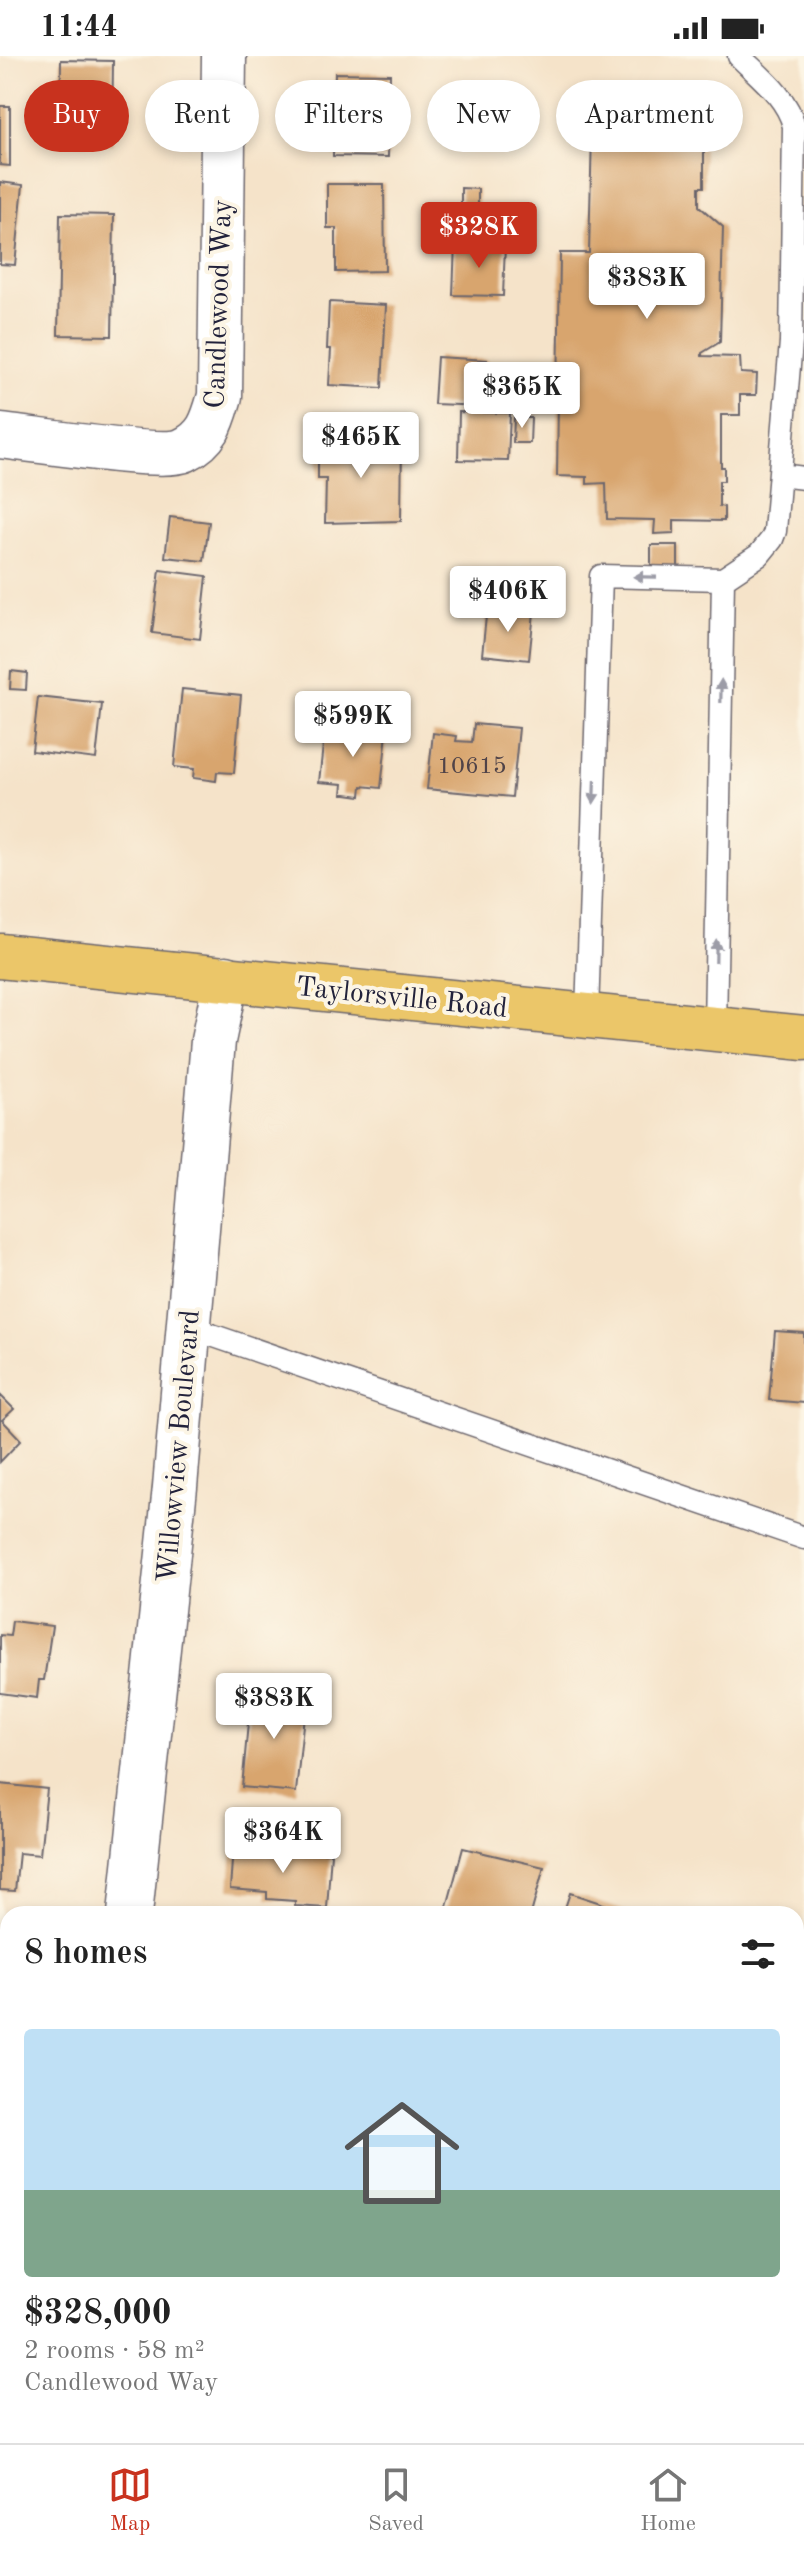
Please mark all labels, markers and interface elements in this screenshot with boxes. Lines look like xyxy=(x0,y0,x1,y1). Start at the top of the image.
text: 11:44 xyxy=(40,13,118,43)
chip: Buy xyxy=(24,80,129,152)
chip: Rent xyxy=(145,80,259,152)
chip: Filters xyxy=(275,80,411,152)
chip: New xyxy=(427,80,540,152)
chip: Apartment xyxy=(556,80,743,152)
street label: Candlewood Way xyxy=(202,199,238,409)
pin: $328K xyxy=(423,202,535,270)
text: $328K xyxy=(439,215,519,241)
pin: $383K xyxy=(591,253,703,321)
text: $383K xyxy=(607,266,687,292)
pin: $365K xyxy=(466,362,578,430)
text: $365K xyxy=(482,375,562,401)
pin: $465K xyxy=(305,412,417,480)
text: $465K xyxy=(321,425,401,451)
pin: $406K xyxy=(452,566,564,634)
one-way arrow xyxy=(632,571,657,584)
text: $406K xyxy=(468,579,548,605)
one-way arrow xyxy=(715,678,727,703)
pin: $599K xyxy=(297,691,409,759)
text: $599K xyxy=(313,704,393,730)
house number: 10615 xyxy=(437,755,507,779)
one-way arrow xyxy=(587,780,600,805)
one-way arrow xyxy=(710,938,723,963)
street label: Taylorsville Road xyxy=(295,974,509,1024)
street label: Willowview Boulevard xyxy=(154,1309,206,1584)
pin: $383K xyxy=(218,1673,330,1741)
text: $383K xyxy=(234,1686,314,1712)
pin: $364K xyxy=(227,1807,339,1875)
text: $364K xyxy=(243,1820,323,1846)
icon: filters xyxy=(736,1932,780,1976)
text: 8 homes xyxy=(24,1937,147,1971)
icon: home xyxy=(330,2081,474,2225)
text: $328,000 xyxy=(24,2297,172,2331)
text: 2 rooms · 58 m² xyxy=(24,2338,205,2364)
text: Candlewood Way xyxy=(24,2370,218,2396)
tab: Map xyxy=(108,2463,152,2538)
tab: Saved xyxy=(368,2463,424,2538)
tab: Home xyxy=(640,2463,696,2538)

